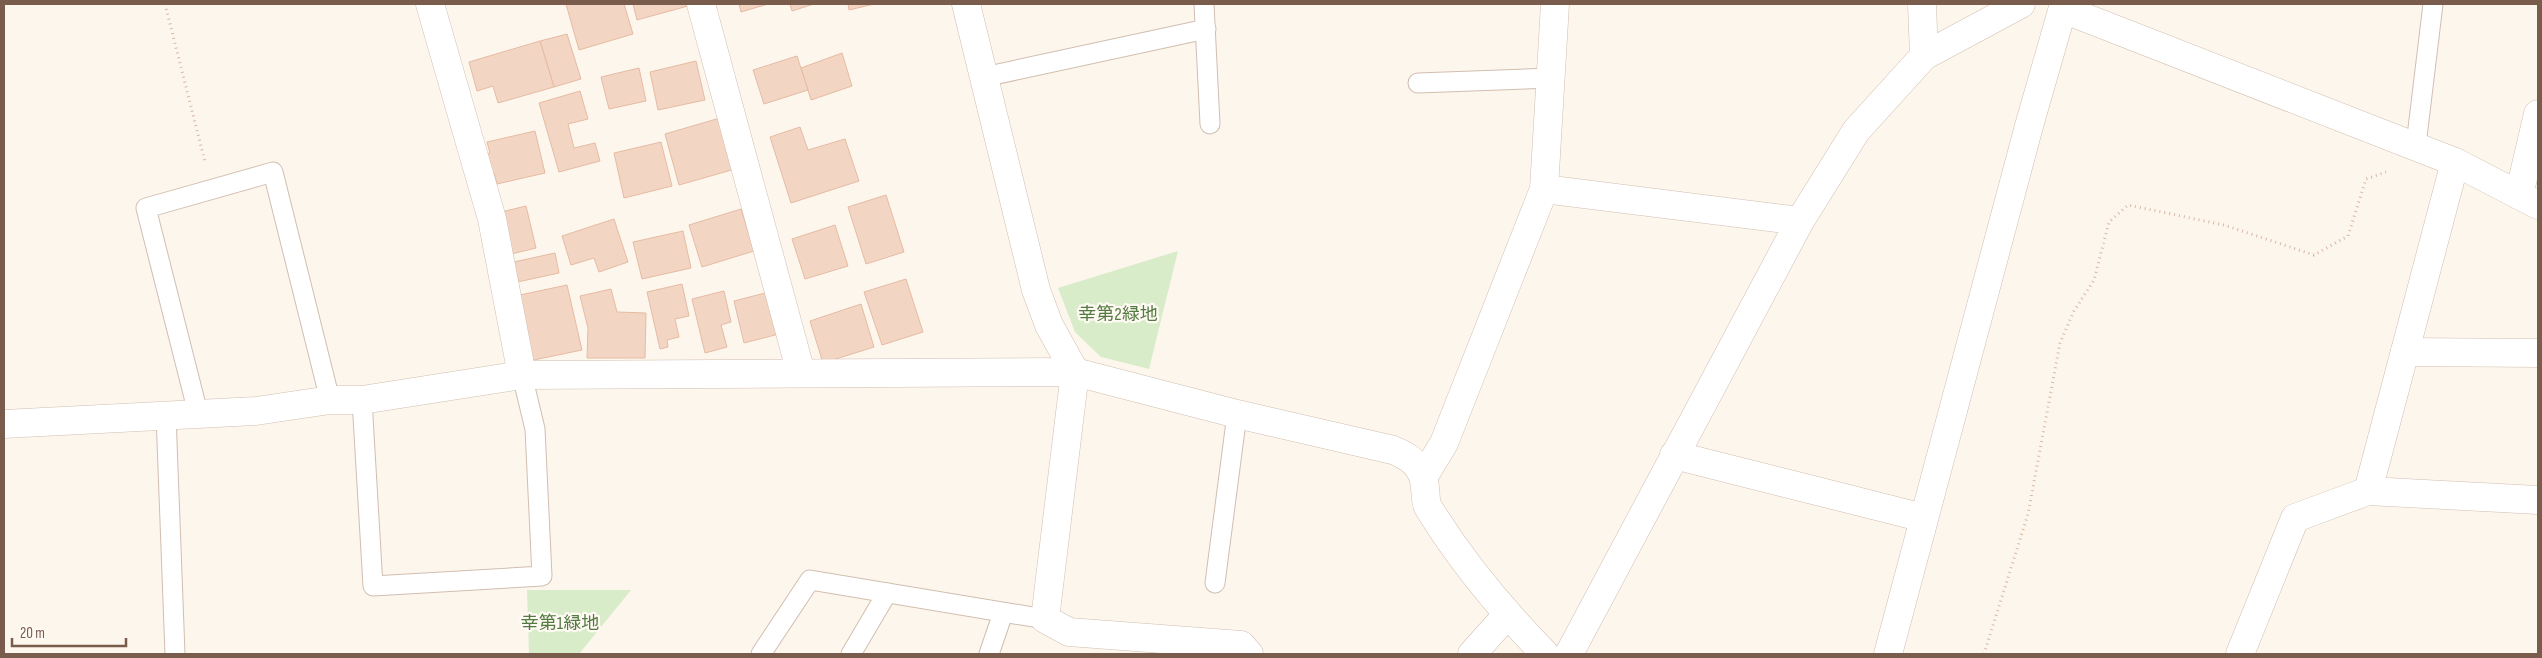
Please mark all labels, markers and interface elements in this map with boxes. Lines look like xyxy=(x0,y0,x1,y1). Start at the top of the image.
park label: 幸第2緑地 xyxy=(1078,304,1158,325)
park label: 幸第1緑地 xyxy=(521,613,599,634)
scale bar xyxy=(12,616,126,648)
text: 20 m xyxy=(20,624,45,643)

